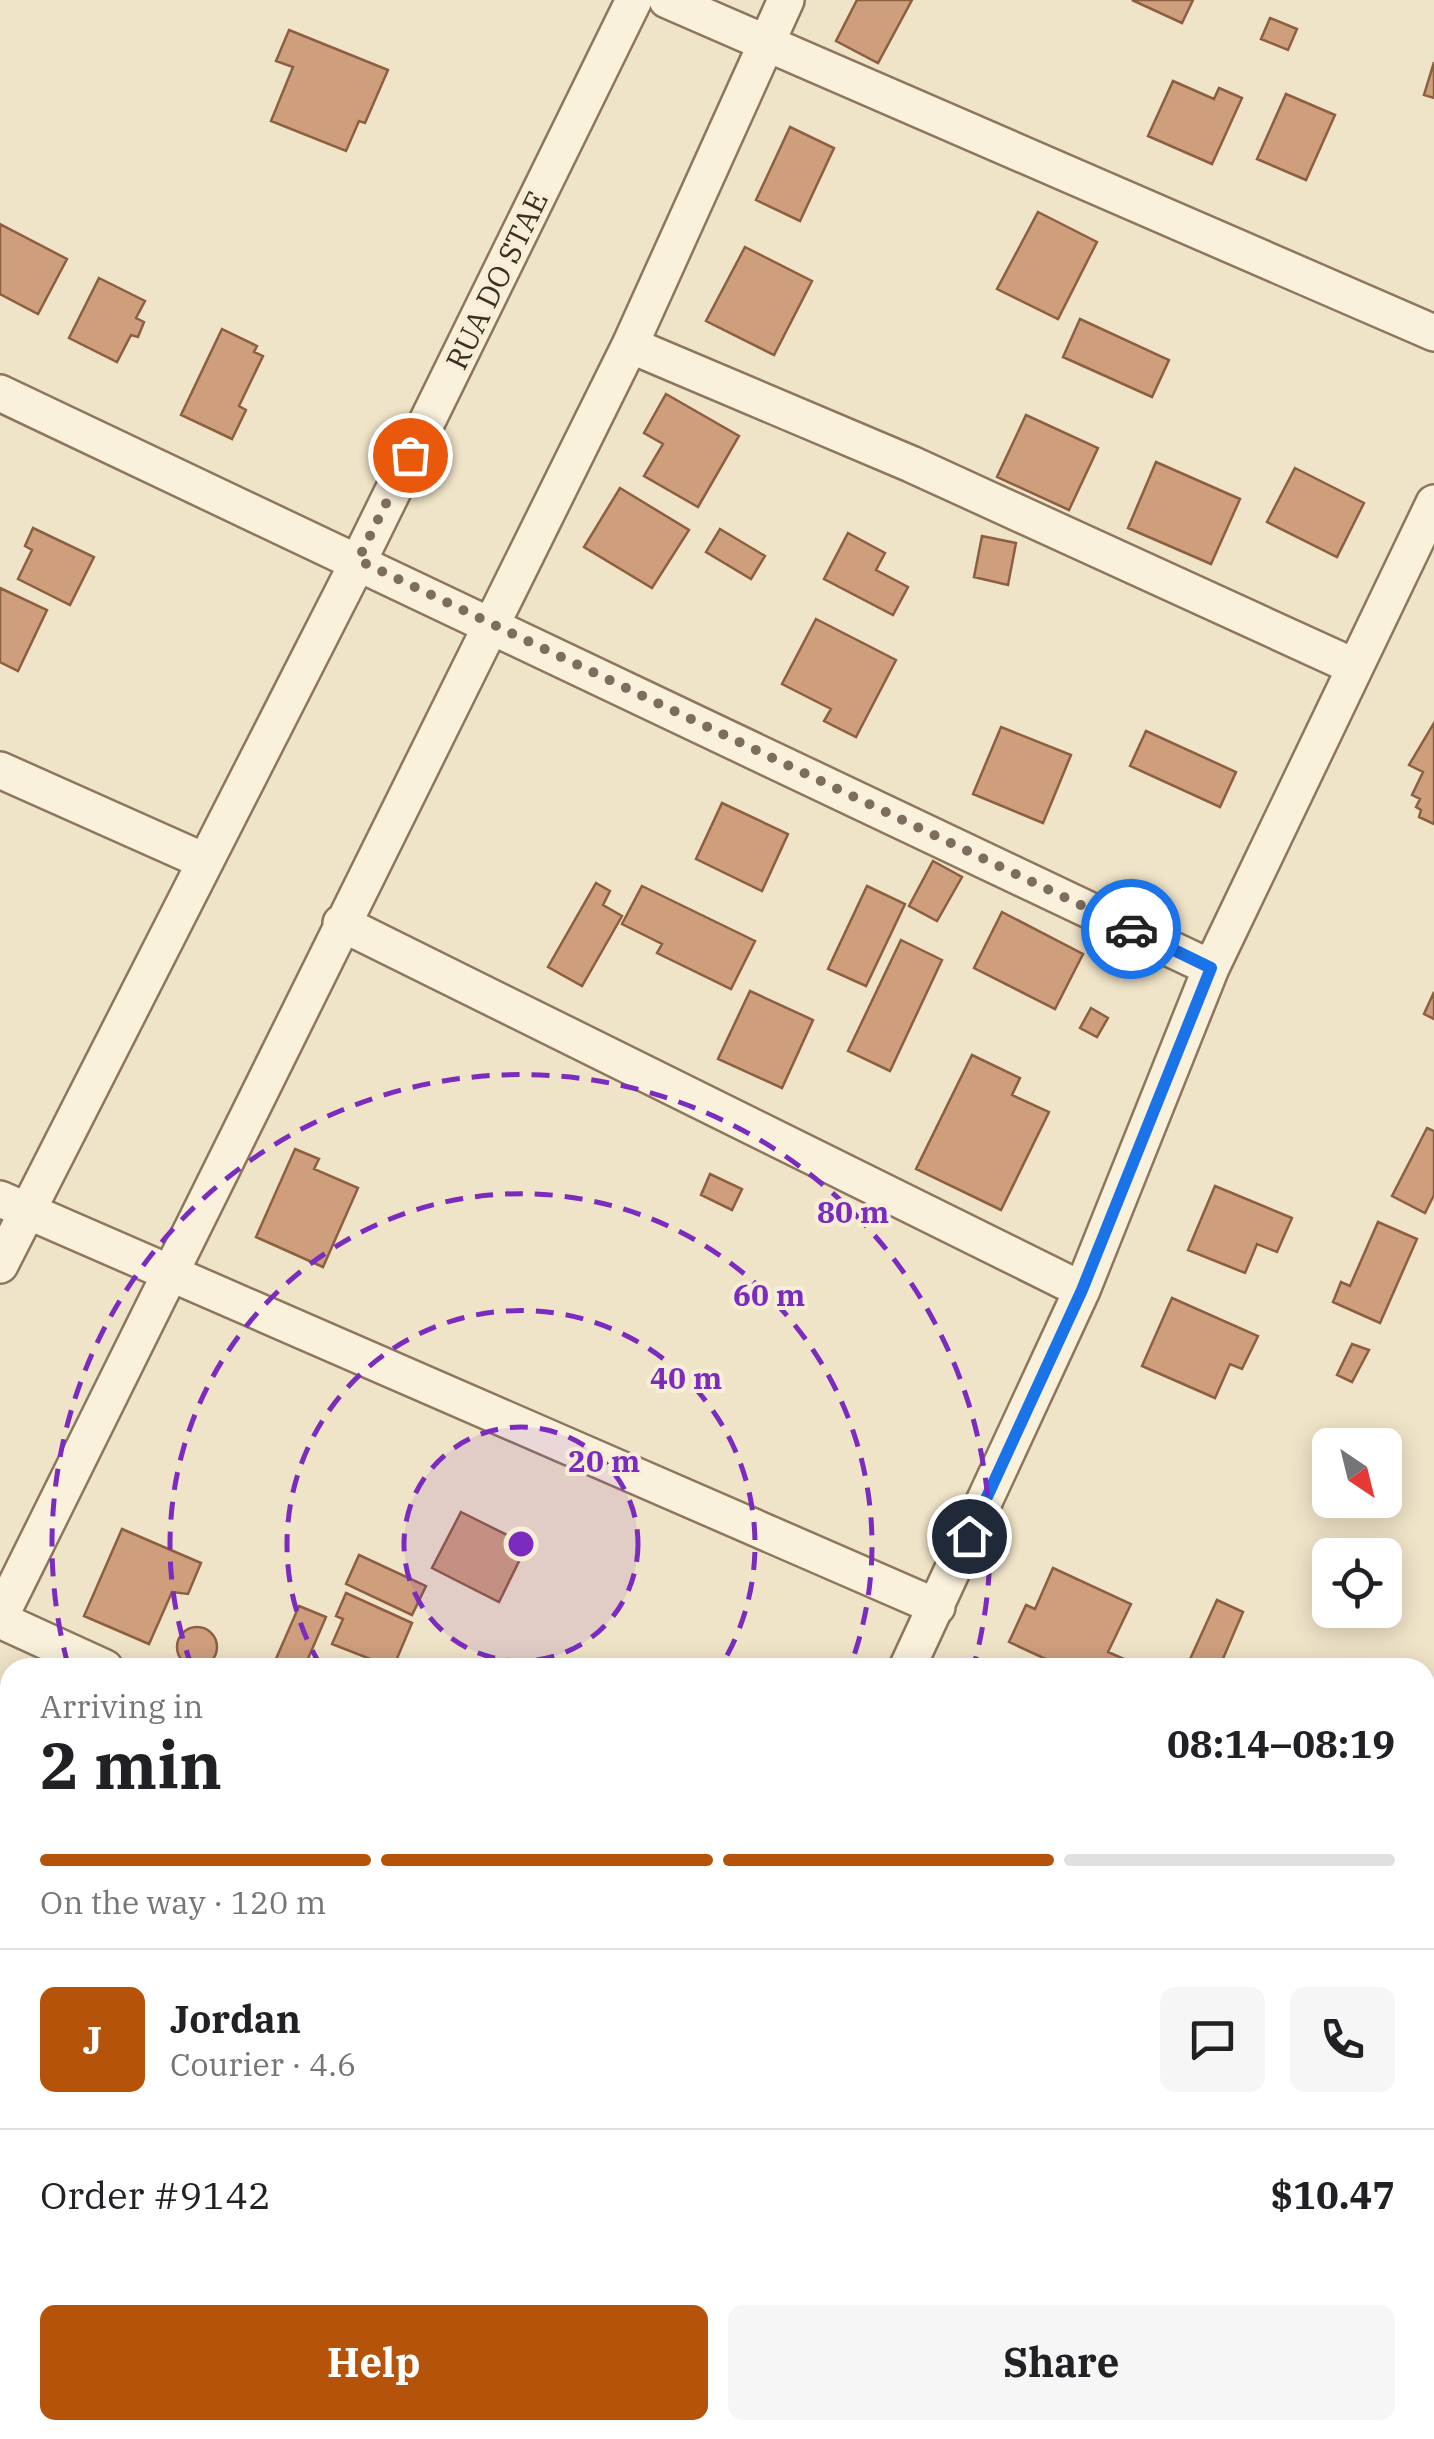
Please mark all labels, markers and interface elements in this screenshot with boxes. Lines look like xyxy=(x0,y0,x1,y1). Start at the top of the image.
street label: RUA DO STAE xyxy=(436,184,556,376)
pin xyxy=(368,413,453,498)
icon: bag xyxy=(383,428,438,483)
courier xyxy=(1081,879,1181,979)
icon: car xyxy=(1104,902,1159,957)
text: 80 m xyxy=(817,1192,889,1231)
text: 60 m xyxy=(733,1275,805,1314)
text: 40 m xyxy=(650,1358,722,1397)
north arrow xyxy=(1312,1428,1402,1518)
map controls xyxy=(1312,1428,1402,1628)
text: 20 m xyxy=(568,1441,640,1480)
pin xyxy=(927,1494,1012,1579)
icon: home xyxy=(942,1509,997,1564)
centre of rings xyxy=(503,1526,539,1562)
button: locate xyxy=(1312,1538,1402,1628)
text: Arriving in xyxy=(40,1685,203,1727)
text: 08:14–08:19 xyxy=(1167,1719,1395,1768)
text: 2 min xyxy=(40,1722,222,1807)
text: On the way · 120 m xyxy=(40,1881,326,1923)
button: chat xyxy=(1160,1987,1265,2092)
button: phone xyxy=(1290,1987,1395,2092)
text: Jordan xyxy=(170,1994,301,2043)
text: J xyxy=(83,2015,102,2064)
text: Courier · 4.6 xyxy=(170,2043,356,2085)
text: Order #9142 xyxy=(40,2170,271,2219)
text: $10.47 xyxy=(1270,2170,1395,2219)
button: Help xyxy=(40,2305,708,2420)
button: Share xyxy=(728,2305,1395,2420)

